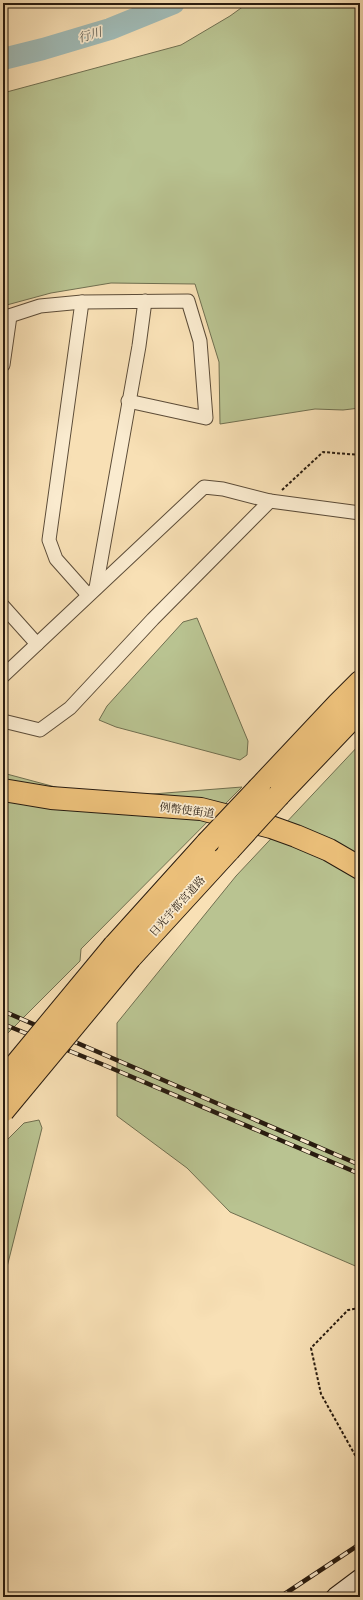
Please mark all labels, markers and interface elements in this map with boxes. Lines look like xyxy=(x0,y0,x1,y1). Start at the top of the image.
water label: 行川 xyxy=(76,23,106,46)
street label: 例幣使街道 xyxy=(159,800,215,821)
street label: 日光宇都宮道路 xyxy=(146,873,209,940)

